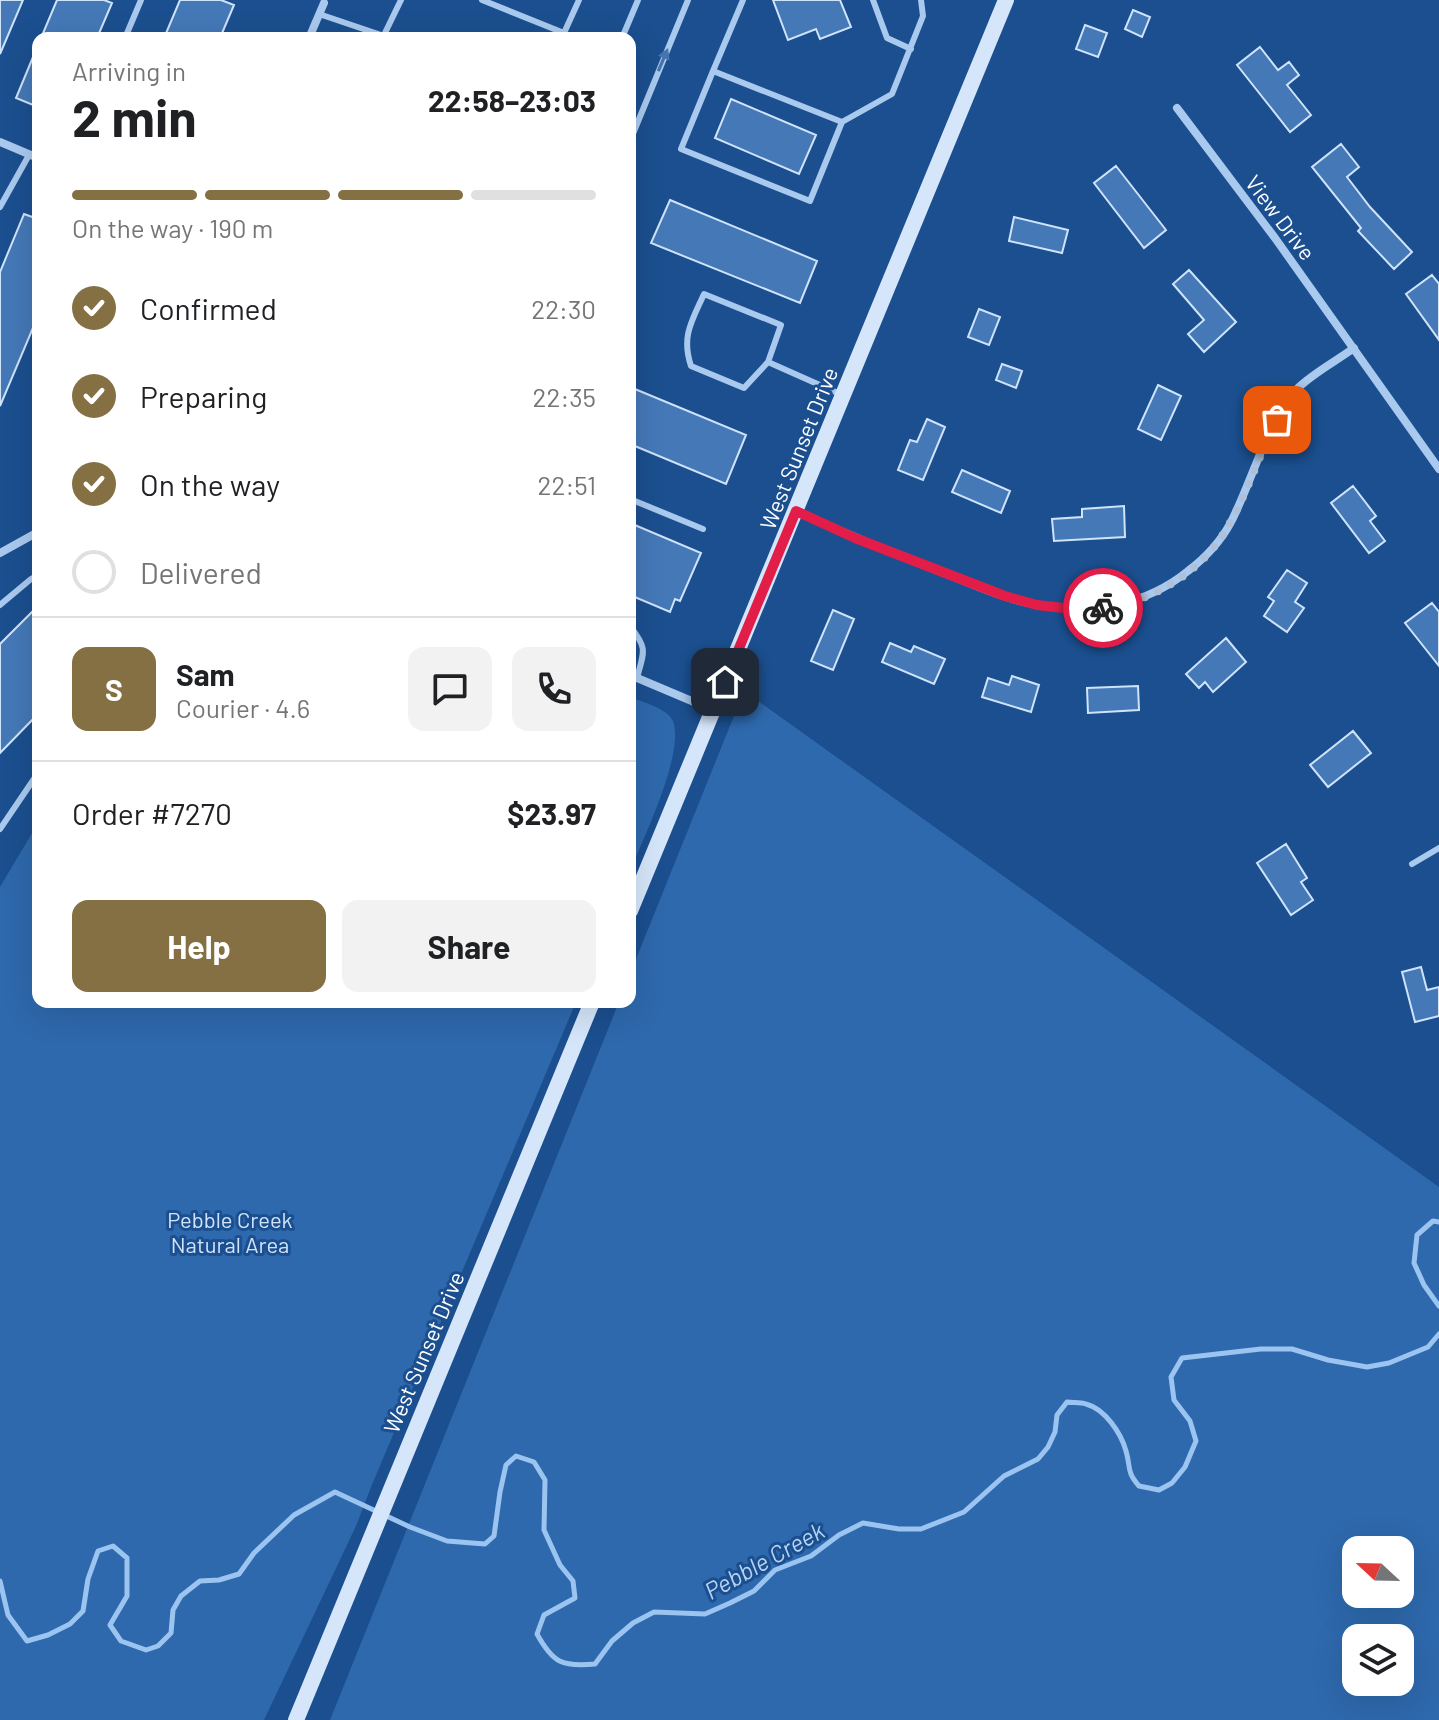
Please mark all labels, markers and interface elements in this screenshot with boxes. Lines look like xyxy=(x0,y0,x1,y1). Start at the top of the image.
one-way arrow xyxy=(657,48,670,72)
text: Arriving in xyxy=(72,55,186,86)
text: 22:58–23:03 xyxy=(428,82,596,118)
text: 2 min xyxy=(72,85,197,147)
street label: View Drive xyxy=(1241,170,1321,264)
text: On the way · 190 m xyxy=(72,212,273,243)
icon: check xyxy=(72,286,116,330)
text: Confirmed xyxy=(140,290,277,326)
text: 22:30 xyxy=(531,293,596,324)
street label: West Sunset Drive xyxy=(754,363,842,533)
icon: check xyxy=(72,374,116,418)
text: Preparing xyxy=(140,378,267,414)
text: 22:35 xyxy=(533,381,596,412)
pin xyxy=(1243,386,1311,454)
icon: bag xyxy=(1255,398,1299,442)
icon: check xyxy=(72,462,116,506)
text: On the way xyxy=(140,466,280,502)
text: 22:51 xyxy=(538,469,596,500)
text: Delivered xyxy=(140,554,262,590)
courier xyxy=(1063,568,1143,648)
icon: bike xyxy=(1081,586,1125,630)
button: chat xyxy=(408,647,492,731)
button: phone xyxy=(512,647,596,731)
pin xyxy=(691,648,759,716)
text: Sam xyxy=(176,656,235,692)
icon: home xyxy=(703,660,747,704)
text: S xyxy=(105,671,123,707)
text: Courier · 4.6 xyxy=(176,692,310,723)
text: Order #7270 xyxy=(72,795,232,831)
text: $23.97 xyxy=(507,795,596,831)
button: Help xyxy=(72,900,326,992)
button: Share xyxy=(342,900,596,992)
park label: Pebble Creek Natural Area xyxy=(167,1206,293,1257)
street label: West Sunset Drive xyxy=(377,1267,469,1437)
water label: Pebble Creek xyxy=(699,1515,829,1605)
north arrow xyxy=(1342,1536,1414,1608)
map controls xyxy=(1342,1536,1414,1696)
button: layers xyxy=(1342,1624,1414,1696)

